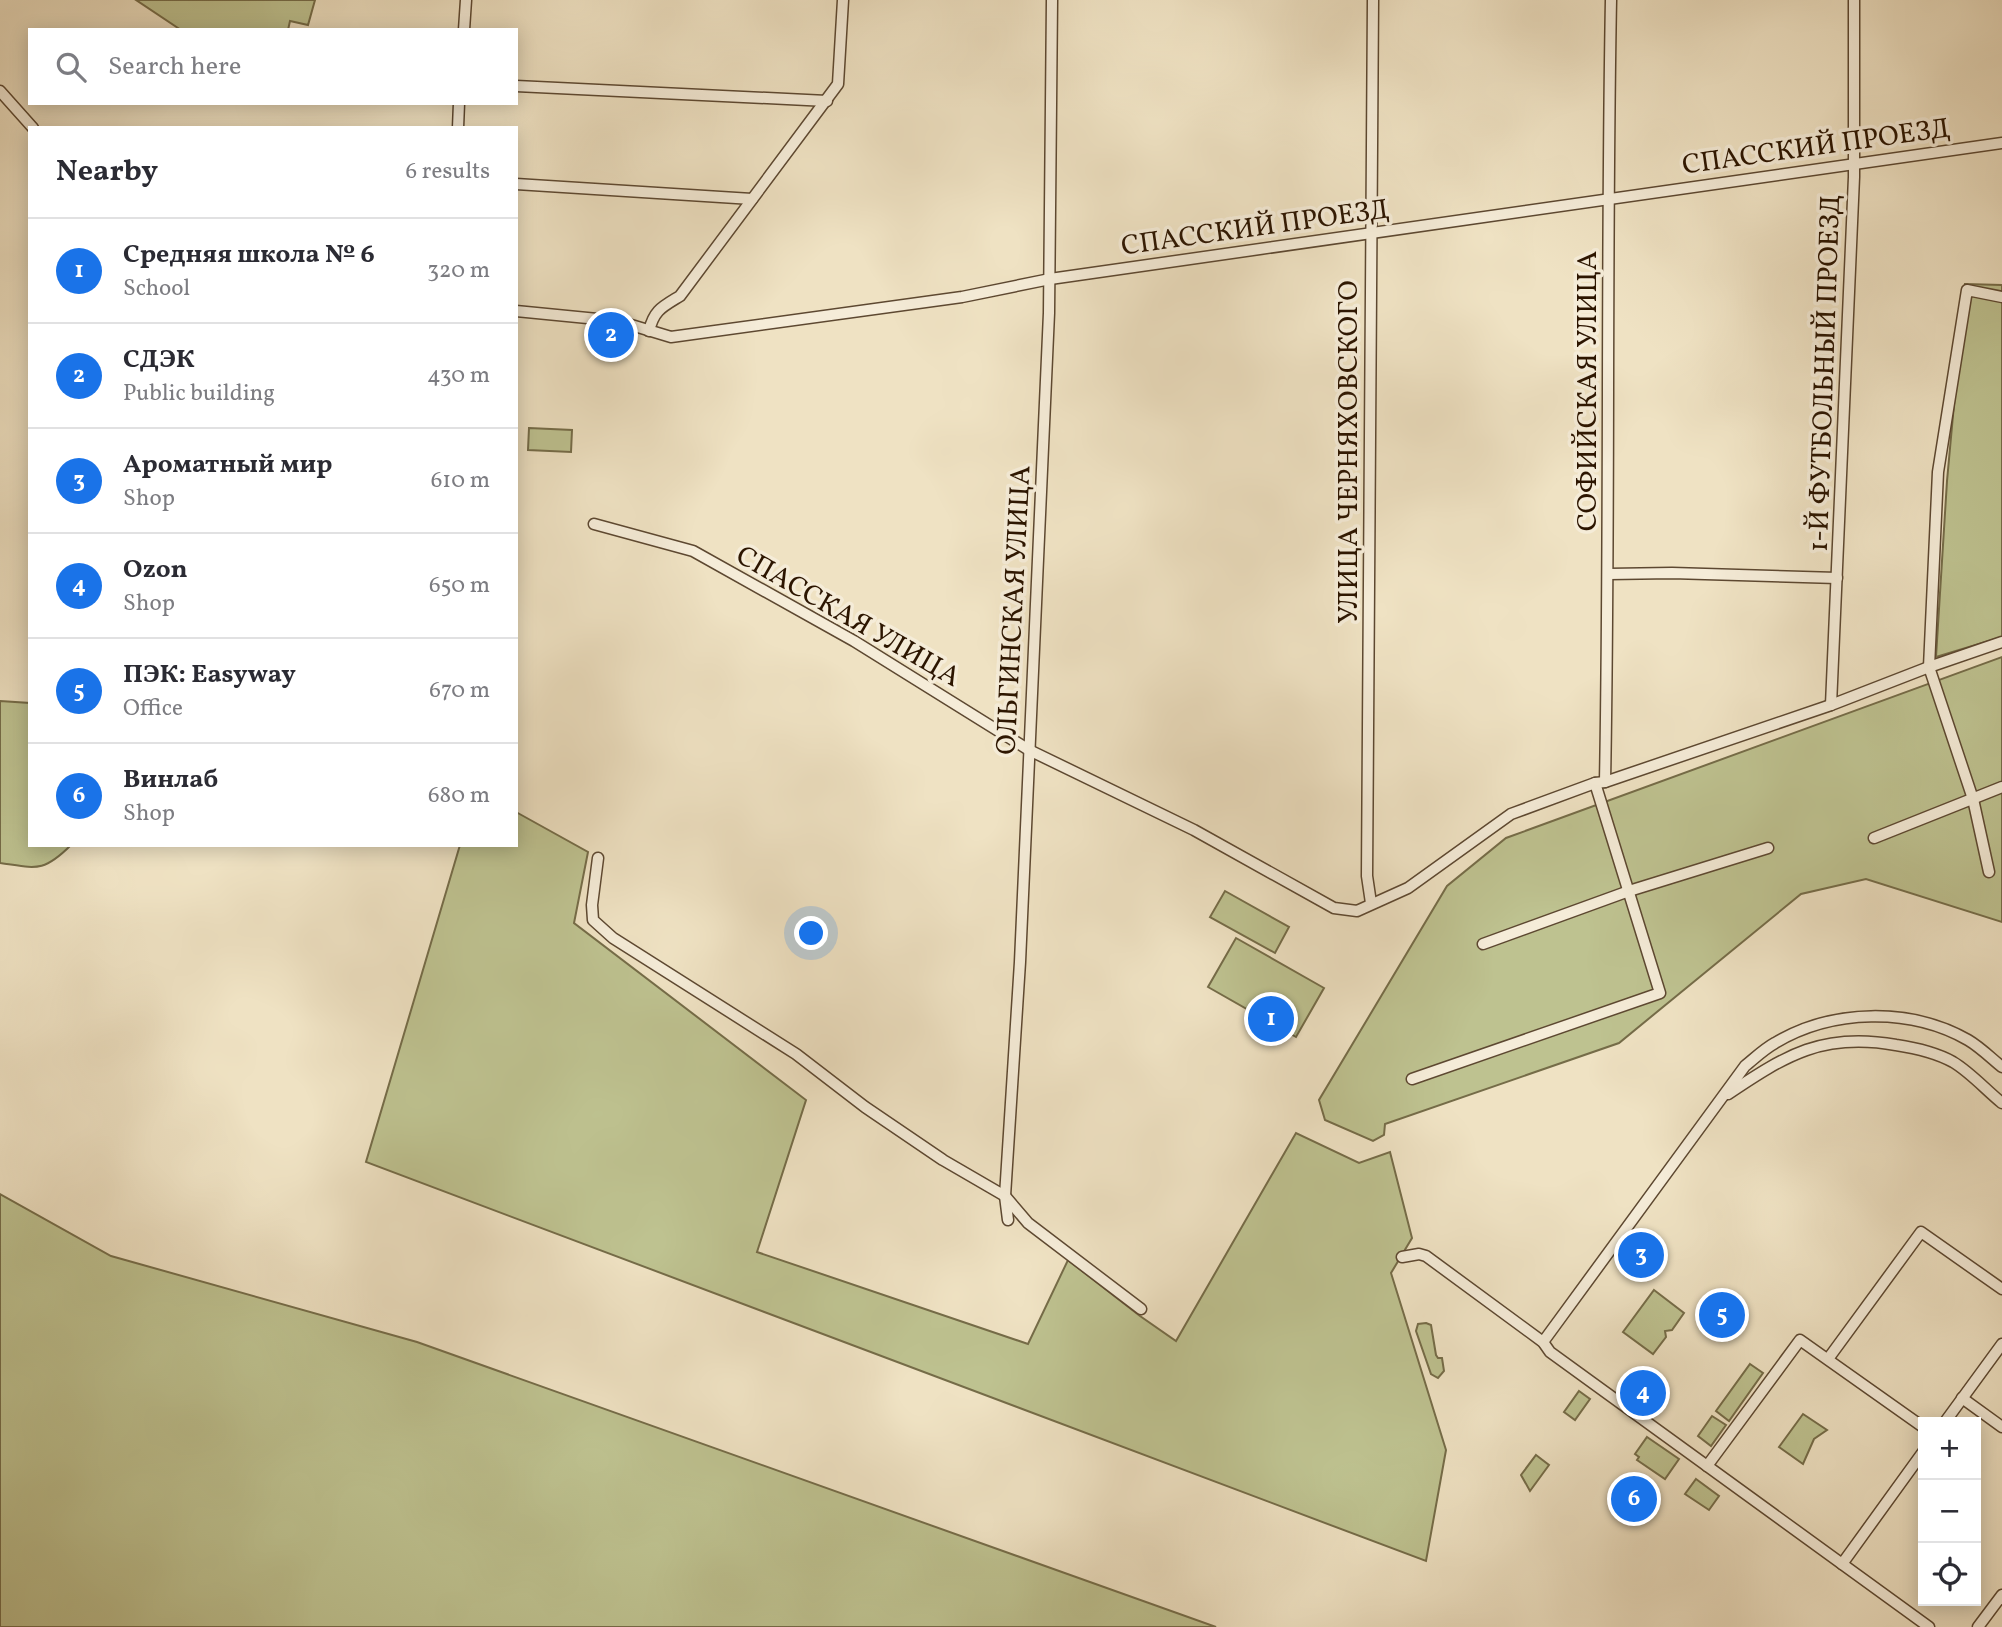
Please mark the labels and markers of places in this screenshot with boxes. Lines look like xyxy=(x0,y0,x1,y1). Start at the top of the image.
pin: 2 xyxy=(588,309,634,361)
pin: 1 xyxy=(1248,993,1294,1045)
pin: 3 xyxy=(1618,1229,1664,1281)
pin: 5 xyxy=(1699,1289,1745,1341)
pin: 4 xyxy=(1620,1367,1666,1419)
pin: 6 xyxy=(1611,1473,1657,1525)

